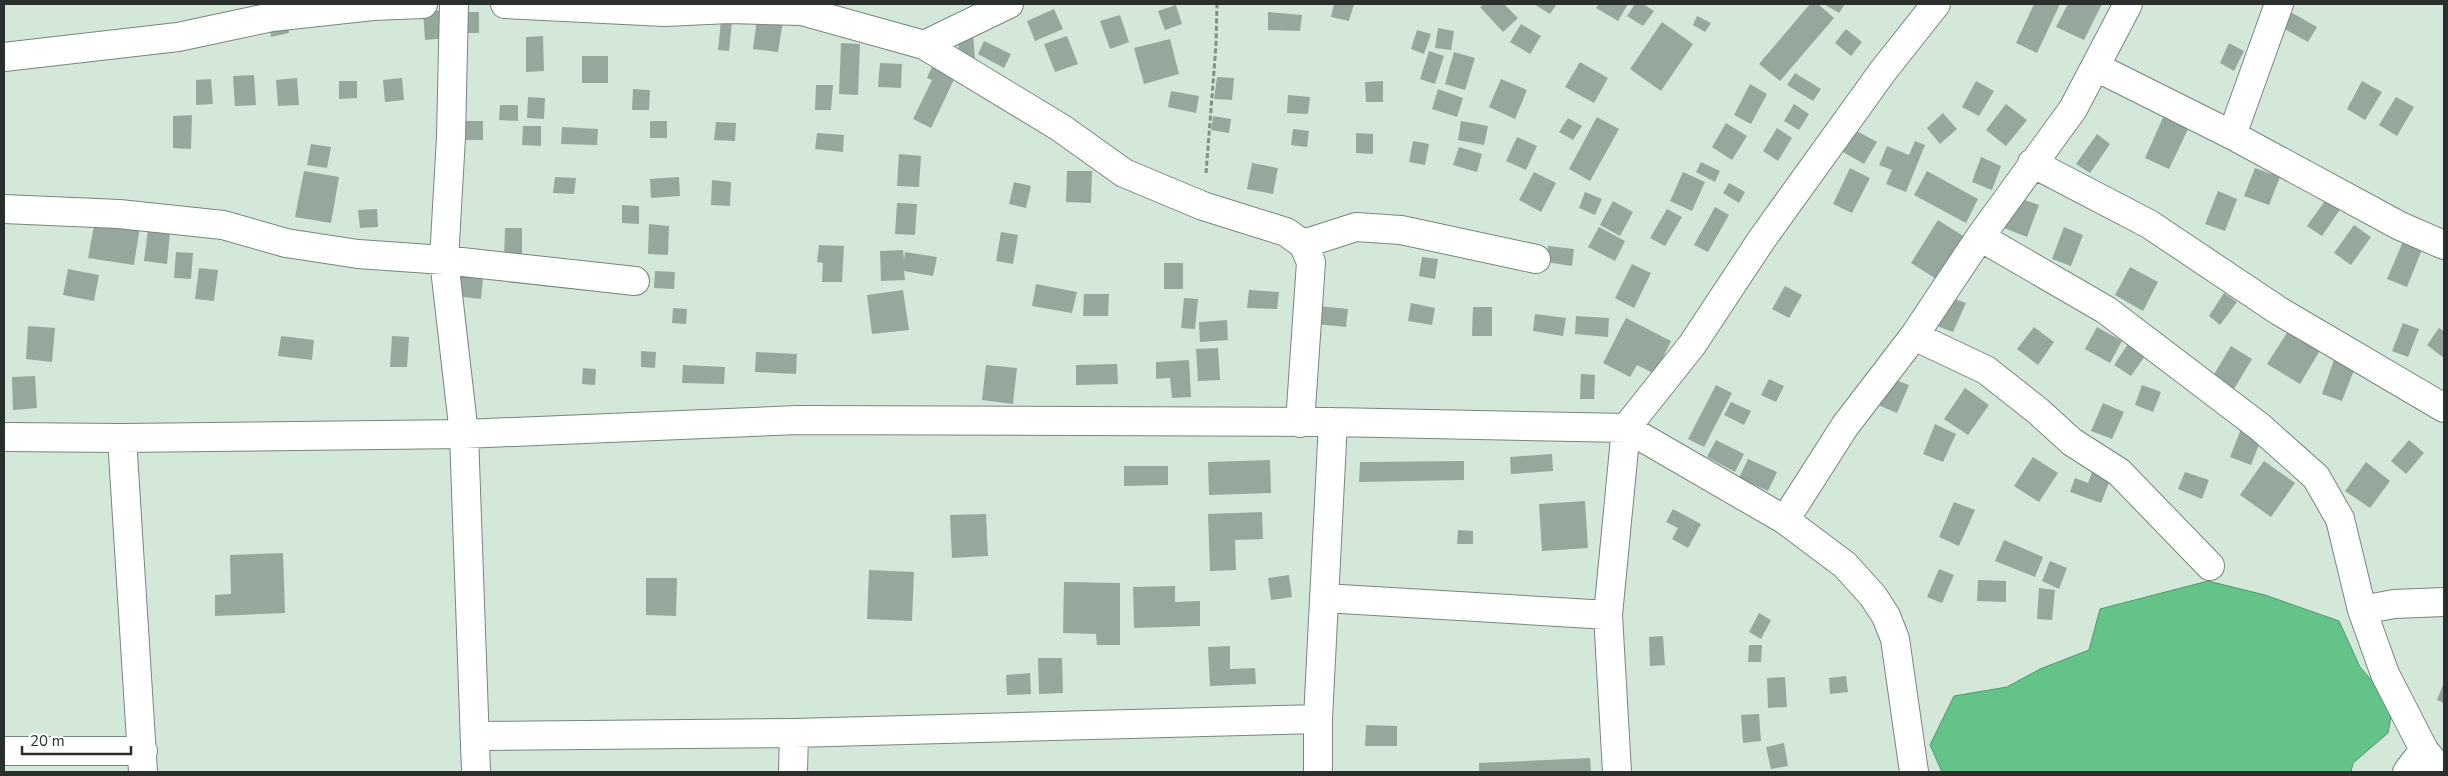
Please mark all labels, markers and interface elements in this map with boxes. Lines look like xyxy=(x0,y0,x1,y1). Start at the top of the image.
scale bar xyxy=(22,724,131,756)
text: 20 m xyxy=(30,731,65,751)

